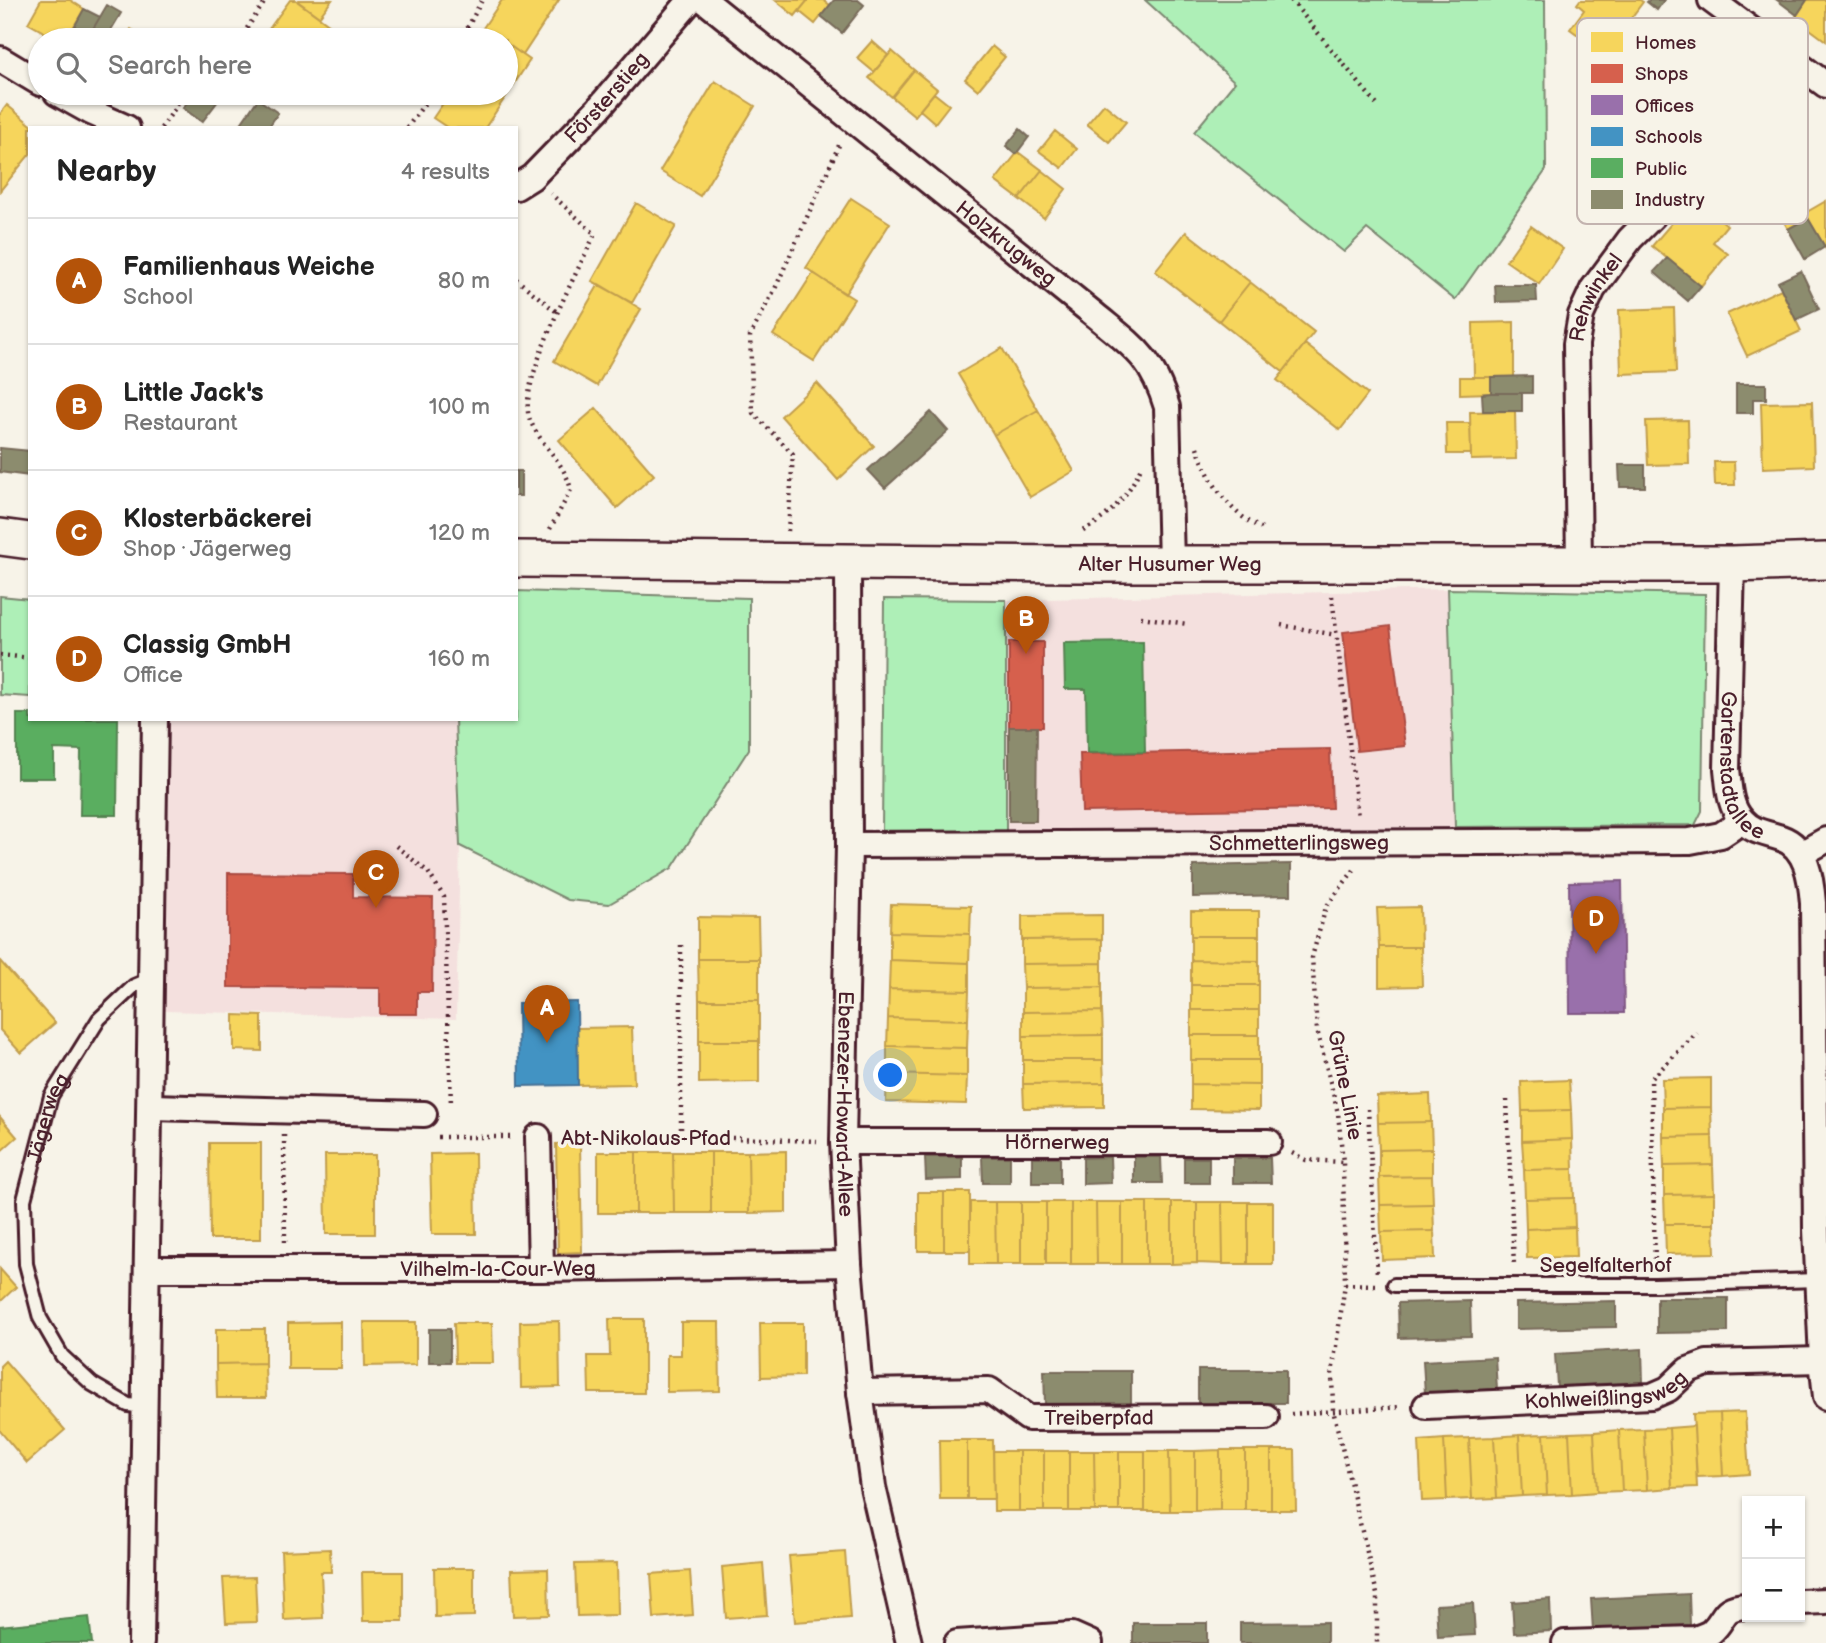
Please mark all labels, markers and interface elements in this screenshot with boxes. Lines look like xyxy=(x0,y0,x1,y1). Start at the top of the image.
legend xyxy=(1577,18,1808,224)
search box xyxy=(28,28,518,105)
text: Homes xyxy=(1635,32,1696,55)
street label: Försterstieg xyxy=(559,47,654,148)
icon: search xyxy=(52,48,90,86)
text: Search here xyxy=(108,51,252,82)
text: Shops xyxy=(1635,63,1688,86)
text: Offices xyxy=(1635,95,1694,118)
text: Schools xyxy=(1635,126,1702,149)
text: Nearby xyxy=(56,154,156,190)
text: 4 results xyxy=(401,158,490,186)
text: Public xyxy=(1635,158,1687,181)
text: Industry xyxy=(1635,189,1705,212)
street label: Holzkrugweg xyxy=(951,195,1062,292)
street label: Rehwinkel xyxy=(1564,248,1628,344)
text: Familienhaus Weiche xyxy=(123,252,375,283)
text: A xyxy=(72,267,86,295)
text: 80 m xyxy=(438,267,490,295)
text: School xyxy=(123,283,193,311)
text: Little Jack's xyxy=(123,378,264,409)
text: B xyxy=(71,393,87,421)
text: 100 m xyxy=(429,393,490,421)
text: Restaurant xyxy=(123,409,237,437)
text: Klosterbäckerei xyxy=(123,504,312,535)
text: C xyxy=(71,519,87,547)
text: 120 m xyxy=(429,519,490,547)
text: Shop · Jägerweg xyxy=(123,535,292,563)
street label: Alter Husumer Weg xyxy=(1078,552,1262,577)
pin: B xyxy=(1003,596,1049,654)
text: Classig GmbH xyxy=(123,630,292,661)
text: D xyxy=(71,645,87,673)
text: 160 m xyxy=(428,645,490,673)
text: Office xyxy=(123,661,183,689)
street label: Gartenstadtallee xyxy=(1714,691,1768,845)
street label: Schmetterlingsweg xyxy=(1209,830,1389,856)
pin: C xyxy=(353,850,399,908)
pin: D xyxy=(1573,896,1619,954)
pin: A xyxy=(524,985,570,1043)
street label: Ebenezer-Howard-Allee xyxy=(830,991,859,1217)
street label: Grüne Linie xyxy=(1322,1028,1368,1142)
your location xyxy=(873,1058,907,1092)
street label: Jägerweg xyxy=(22,1069,75,1166)
street label: Abt-Nikolaus-Pfad xyxy=(561,1126,731,1151)
street label: Hörnerweg xyxy=(1004,1130,1110,1155)
street label: Segelfalterhof xyxy=(1540,1253,1673,1278)
street label: Vilhelm-la-Cour-Weg xyxy=(400,1256,596,1282)
street label: Kohlweißlingsweg xyxy=(1524,1365,1692,1414)
street label: Treiberpfad xyxy=(1044,1405,1154,1430)
map controls xyxy=(1742,1496,1805,1622)
button: + xyxy=(1742,1496,1805,1559)
button: − xyxy=(1742,1559,1805,1622)

